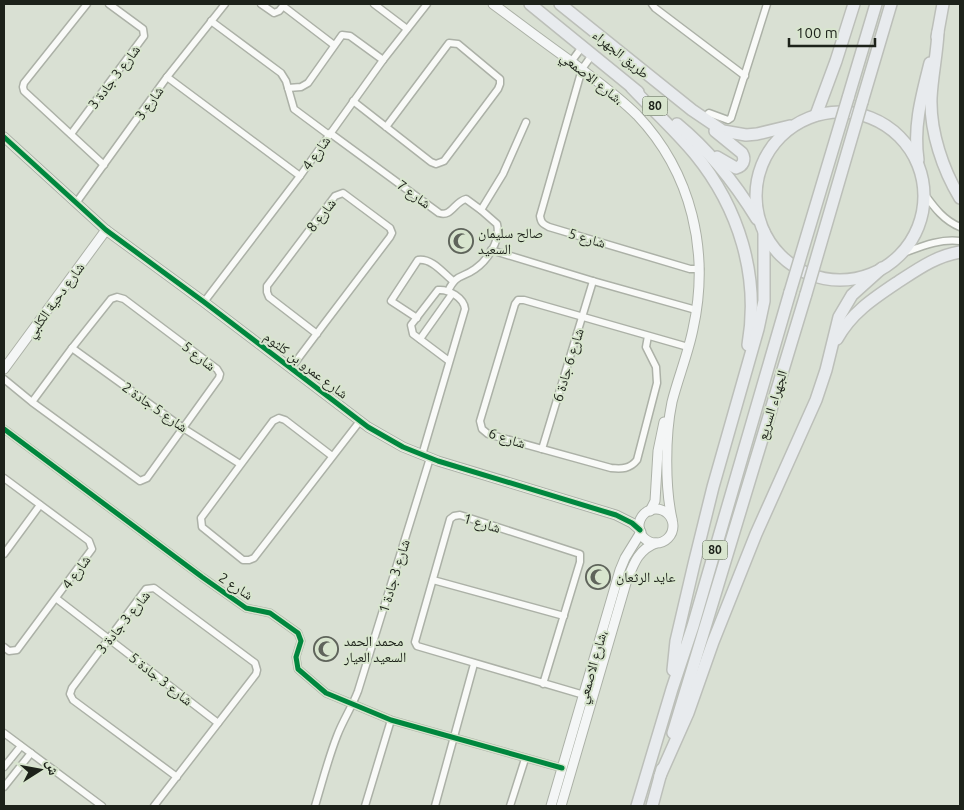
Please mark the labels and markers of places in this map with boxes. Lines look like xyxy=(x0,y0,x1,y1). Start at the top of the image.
place label: صالح سليمان السعيد xyxy=(478,225,543,257)
mosque icon: صالح سليمان السعيد xyxy=(448,228,474,254)
mosque icon: عايد الرثعان xyxy=(585,564,611,590)
place label: عايد الرثعان xyxy=(616,569,676,586)
place label: محمد الحمد السعيد العيار xyxy=(343,633,406,666)
mosque icon: محمد الحمد السعيد العيار xyxy=(313,636,339,662)

